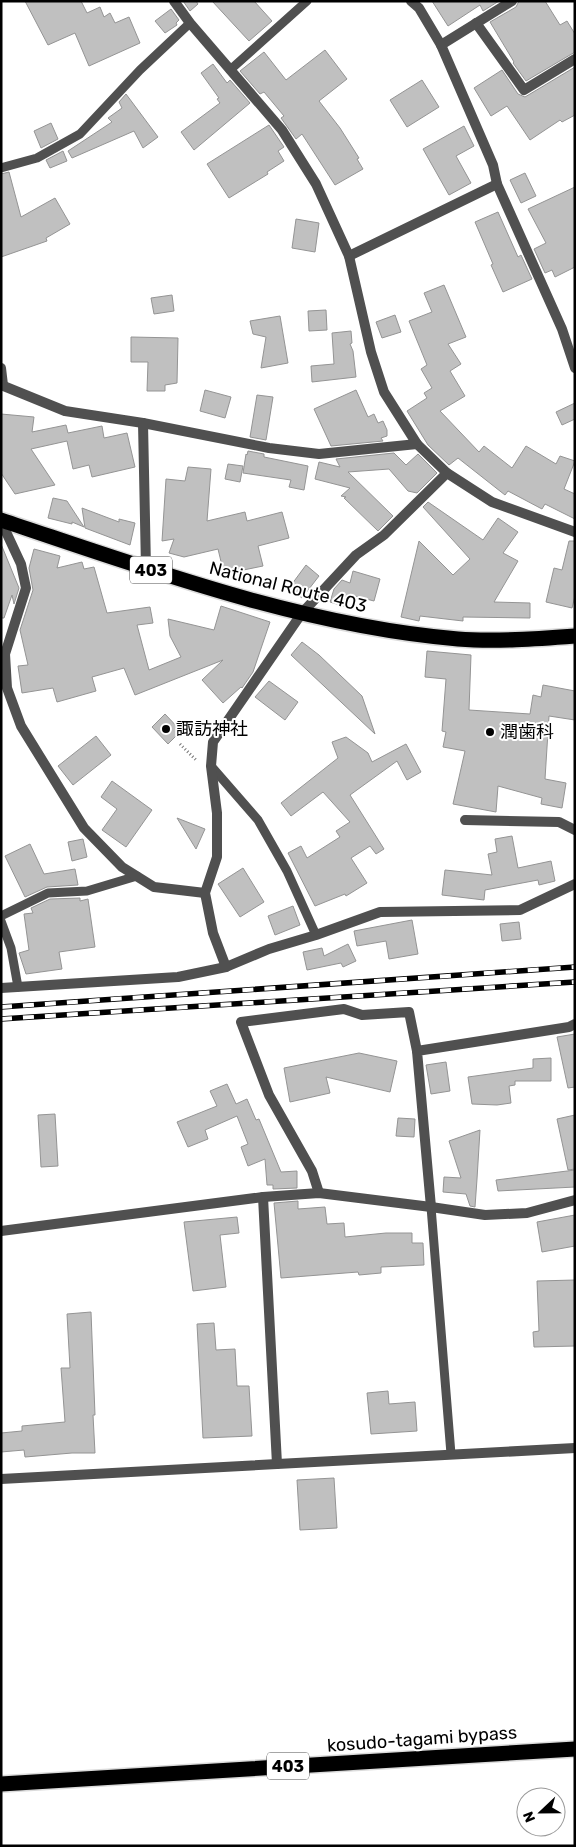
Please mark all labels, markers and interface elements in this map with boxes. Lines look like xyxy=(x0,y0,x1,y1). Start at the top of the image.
road number: 403 xyxy=(130,556,172,584)
street label: National Route 403 xyxy=(207,557,369,617)
place label: 諏訪神社 xyxy=(176,718,248,740)
place label: 潤歯科 xyxy=(500,721,554,743)
marker: 諏訪神社 xyxy=(160,723,172,735)
marker: 潤歯科 xyxy=(484,726,496,738)
street label: kosudo-tagami bypass xyxy=(326,1721,518,1757)
road number: 403 xyxy=(267,1752,309,1780)
north arrow xyxy=(516,1787,566,1837)
text: N xyxy=(520,1809,539,1825)

